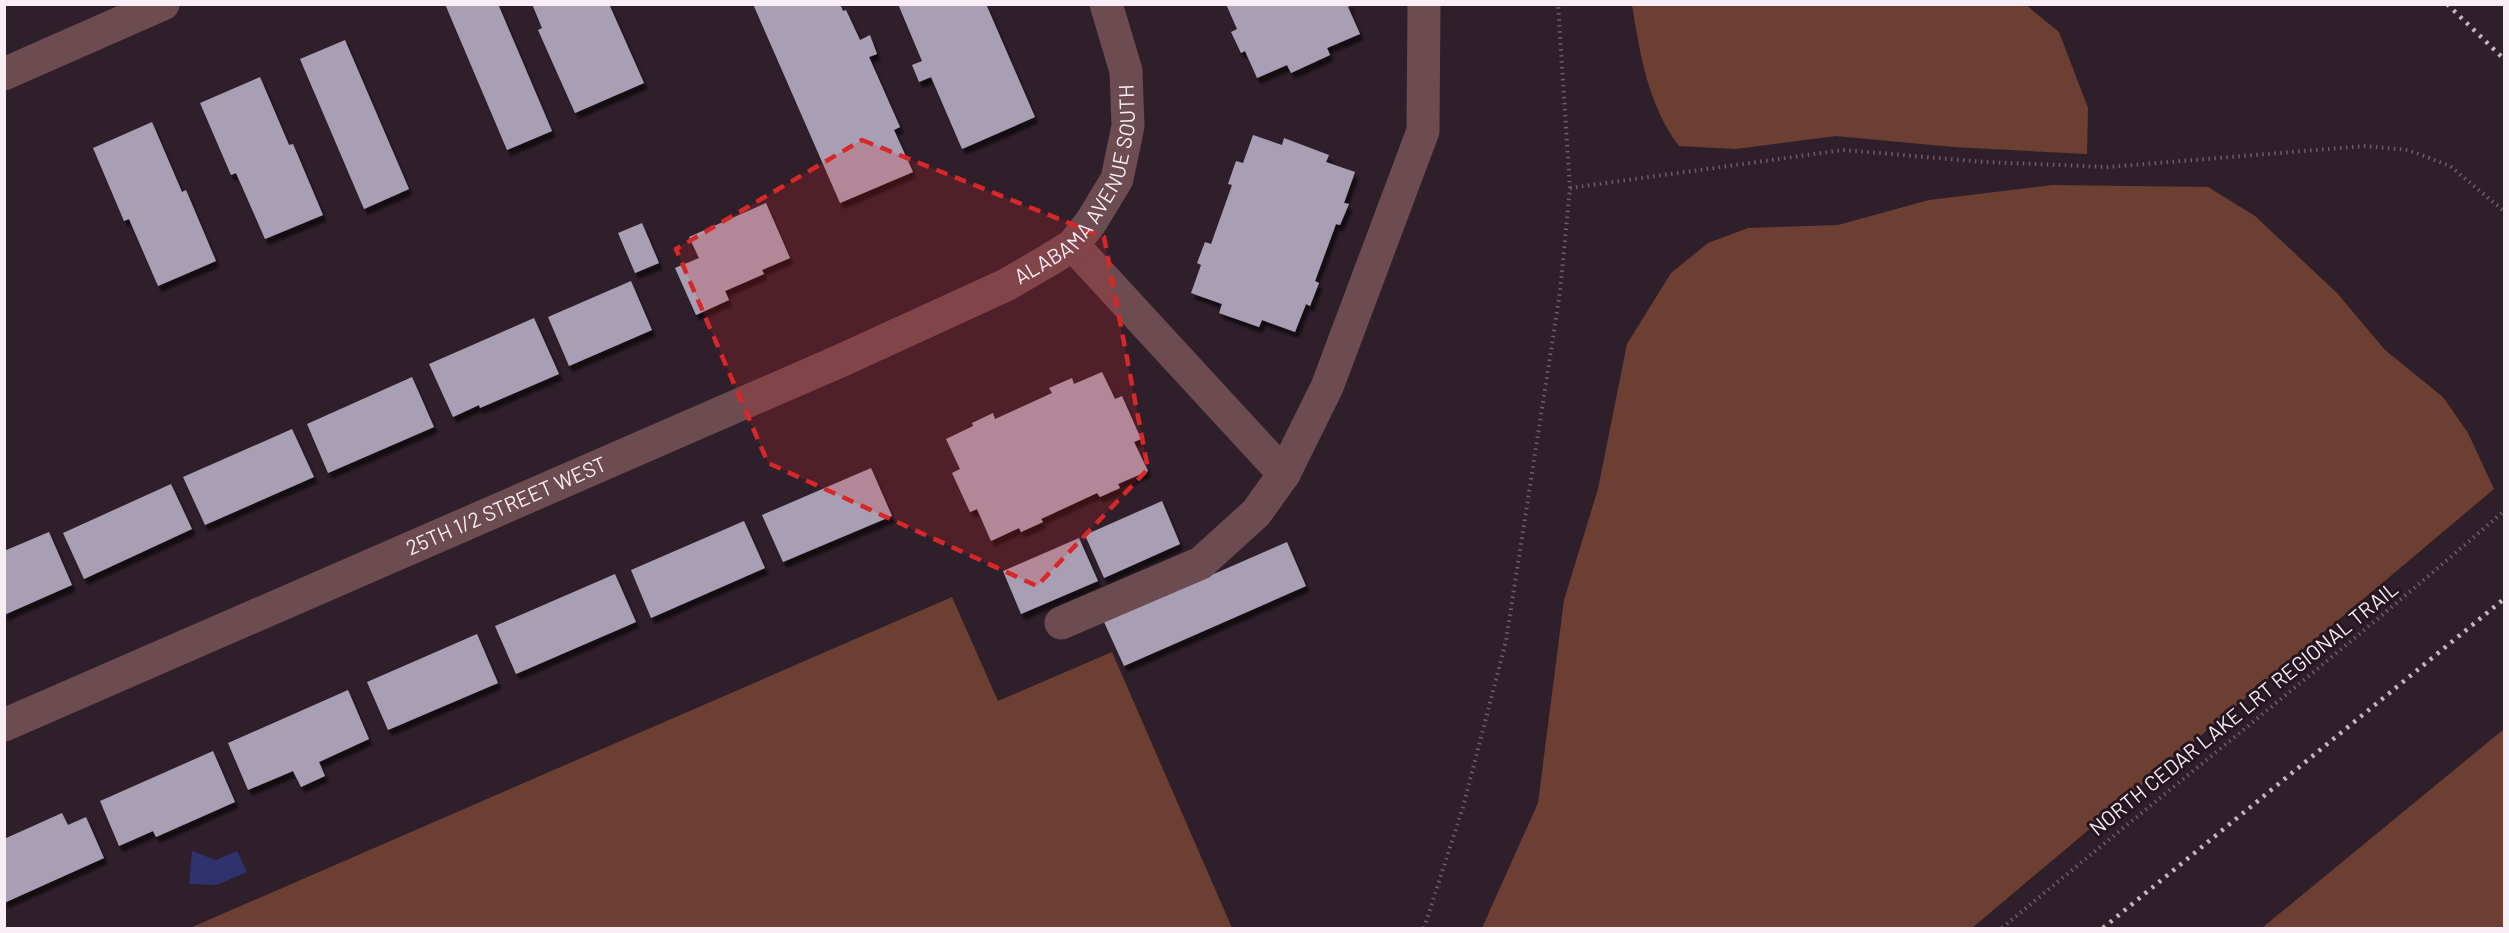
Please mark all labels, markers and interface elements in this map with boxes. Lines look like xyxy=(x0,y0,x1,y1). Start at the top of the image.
street label: ALABAMA AVENUE SOUTH xyxy=(1009,84,1139,289)
street label: 25TH 1/2 STREET WEST xyxy=(402,450,610,559)
street label: NORTH CEDAR LAKE LRT REGIONAL TRAIL xyxy=(2084,575,2402,840)

